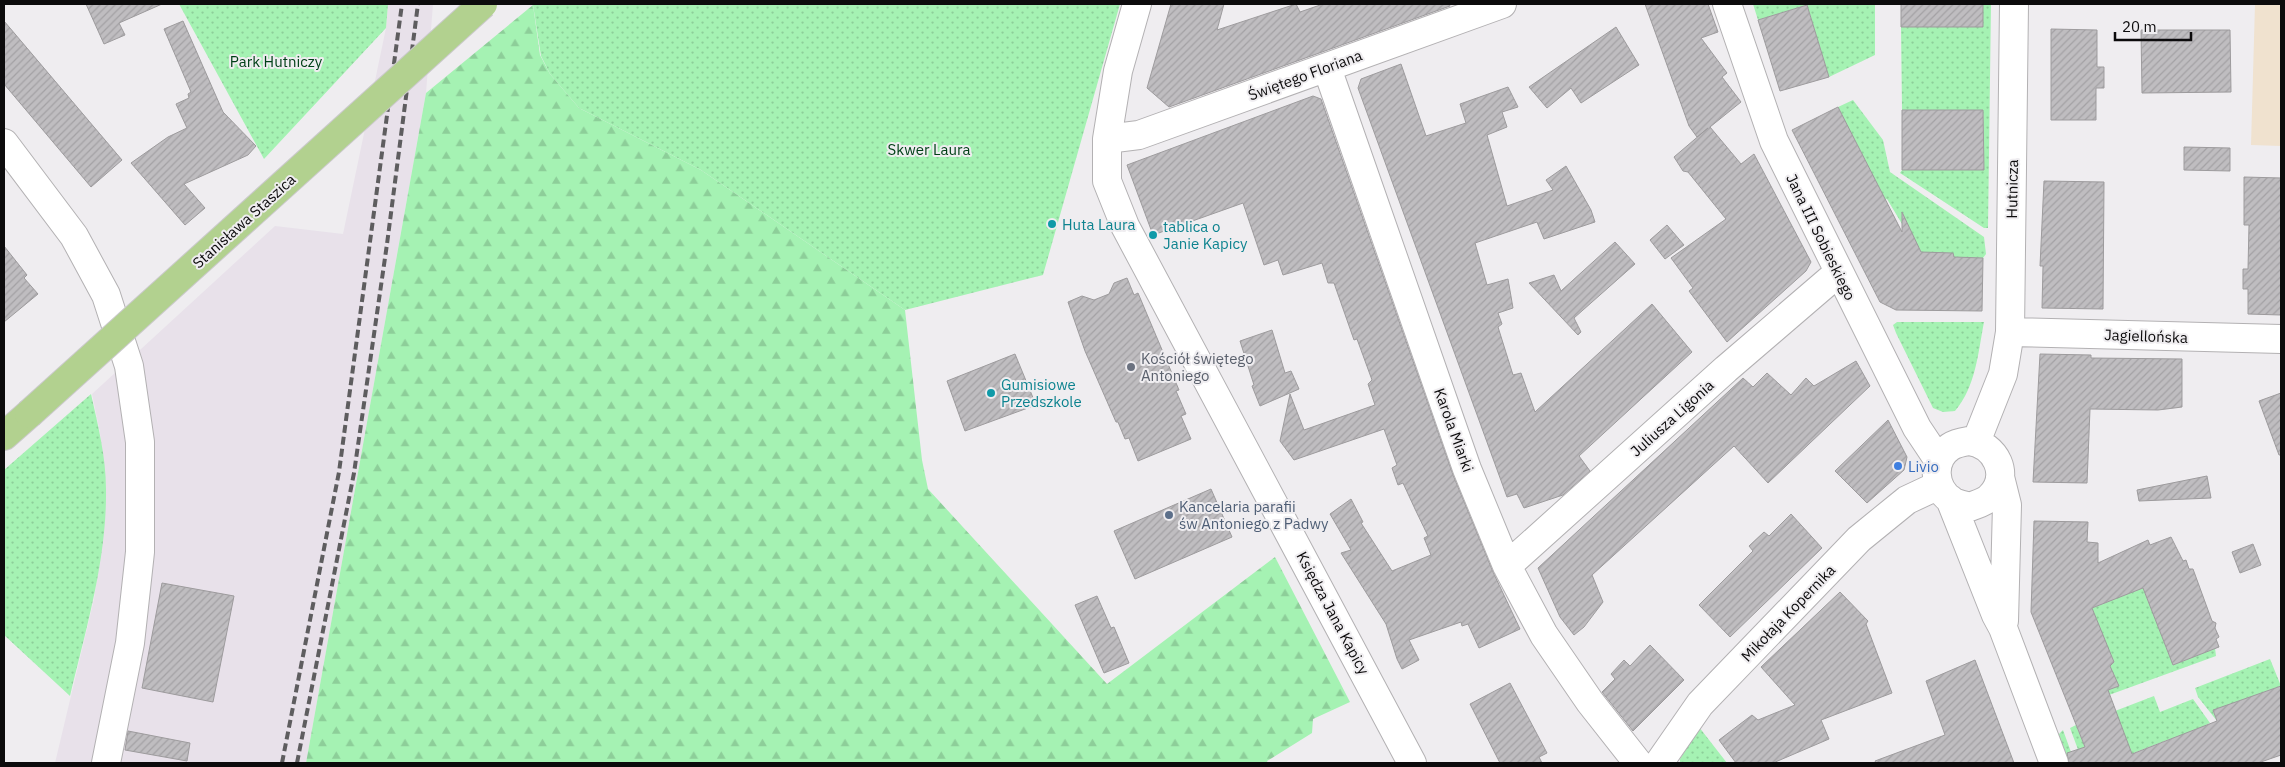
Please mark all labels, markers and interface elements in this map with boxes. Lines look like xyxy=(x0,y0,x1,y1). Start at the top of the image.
scale bar xyxy=(2115,10,2191,42)
text: 20 m xyxy=(2122,17,2157,36)
street label: Świętego Floriana xyxy=(1245,46,1365,104)
park label: Park Hutniczy xyxy=(230,52,323,71)
park label: Skwer Laura xyxy=(888,140,970,159)
street label: Hutnicza xyxy=(2002,159,2022,219)
street label: Stanisława Staszica xyxy=(189,170,299,272)
street label: Jana III Sobieskiego xyxy=(1782,171,1860,303)
place label: Huta Laura xyxy=(1062,215,1135,234)
place label: tablica o Janie Kapicy xyxy=(1163,217,1248,253)
marker: Huta Laura xyxy=(1046,218,1058,230)
marker: tablica o Janie Kapicy xyxy=(1147,229,1159,241)
street label: Jagiellońska xyxy=(2104,325,2188,347)
place label: Kościół świętego Antoniego xyxy=(1141,349,1254,385)
marker: Kościół świętego Antoniego xyxy=(1125,361,1137,373)
place label: Gumisiowe Przedszkole xyxy=(1001,375,1082,411)
street label: Juliusza Ligonia xyxy=(1626,375,1718,461)
street label: Karola Miarki xyxy=(1430,385,1478,475)
marker: Gumisiowe Przedszkole xyxy=(985,387,997,399)
place label: Livio xyxy=(1908,457,1939,476)
marker: Livio xyxy=(1892,460,1904,472)
place label: Kancelaria parafii św Antoniego z Padwy xyxy=(1179,497,1329,533)
marker: Kancelaria parafii św Antoniego z Padwy xyxy=(1163,509,1175,521)
street label: Księdza Jana Kapicy xyxy=(1293,548,1374,678)
street label: Mikołaja Kopernika xyxy=(1737,561,1839,665)

